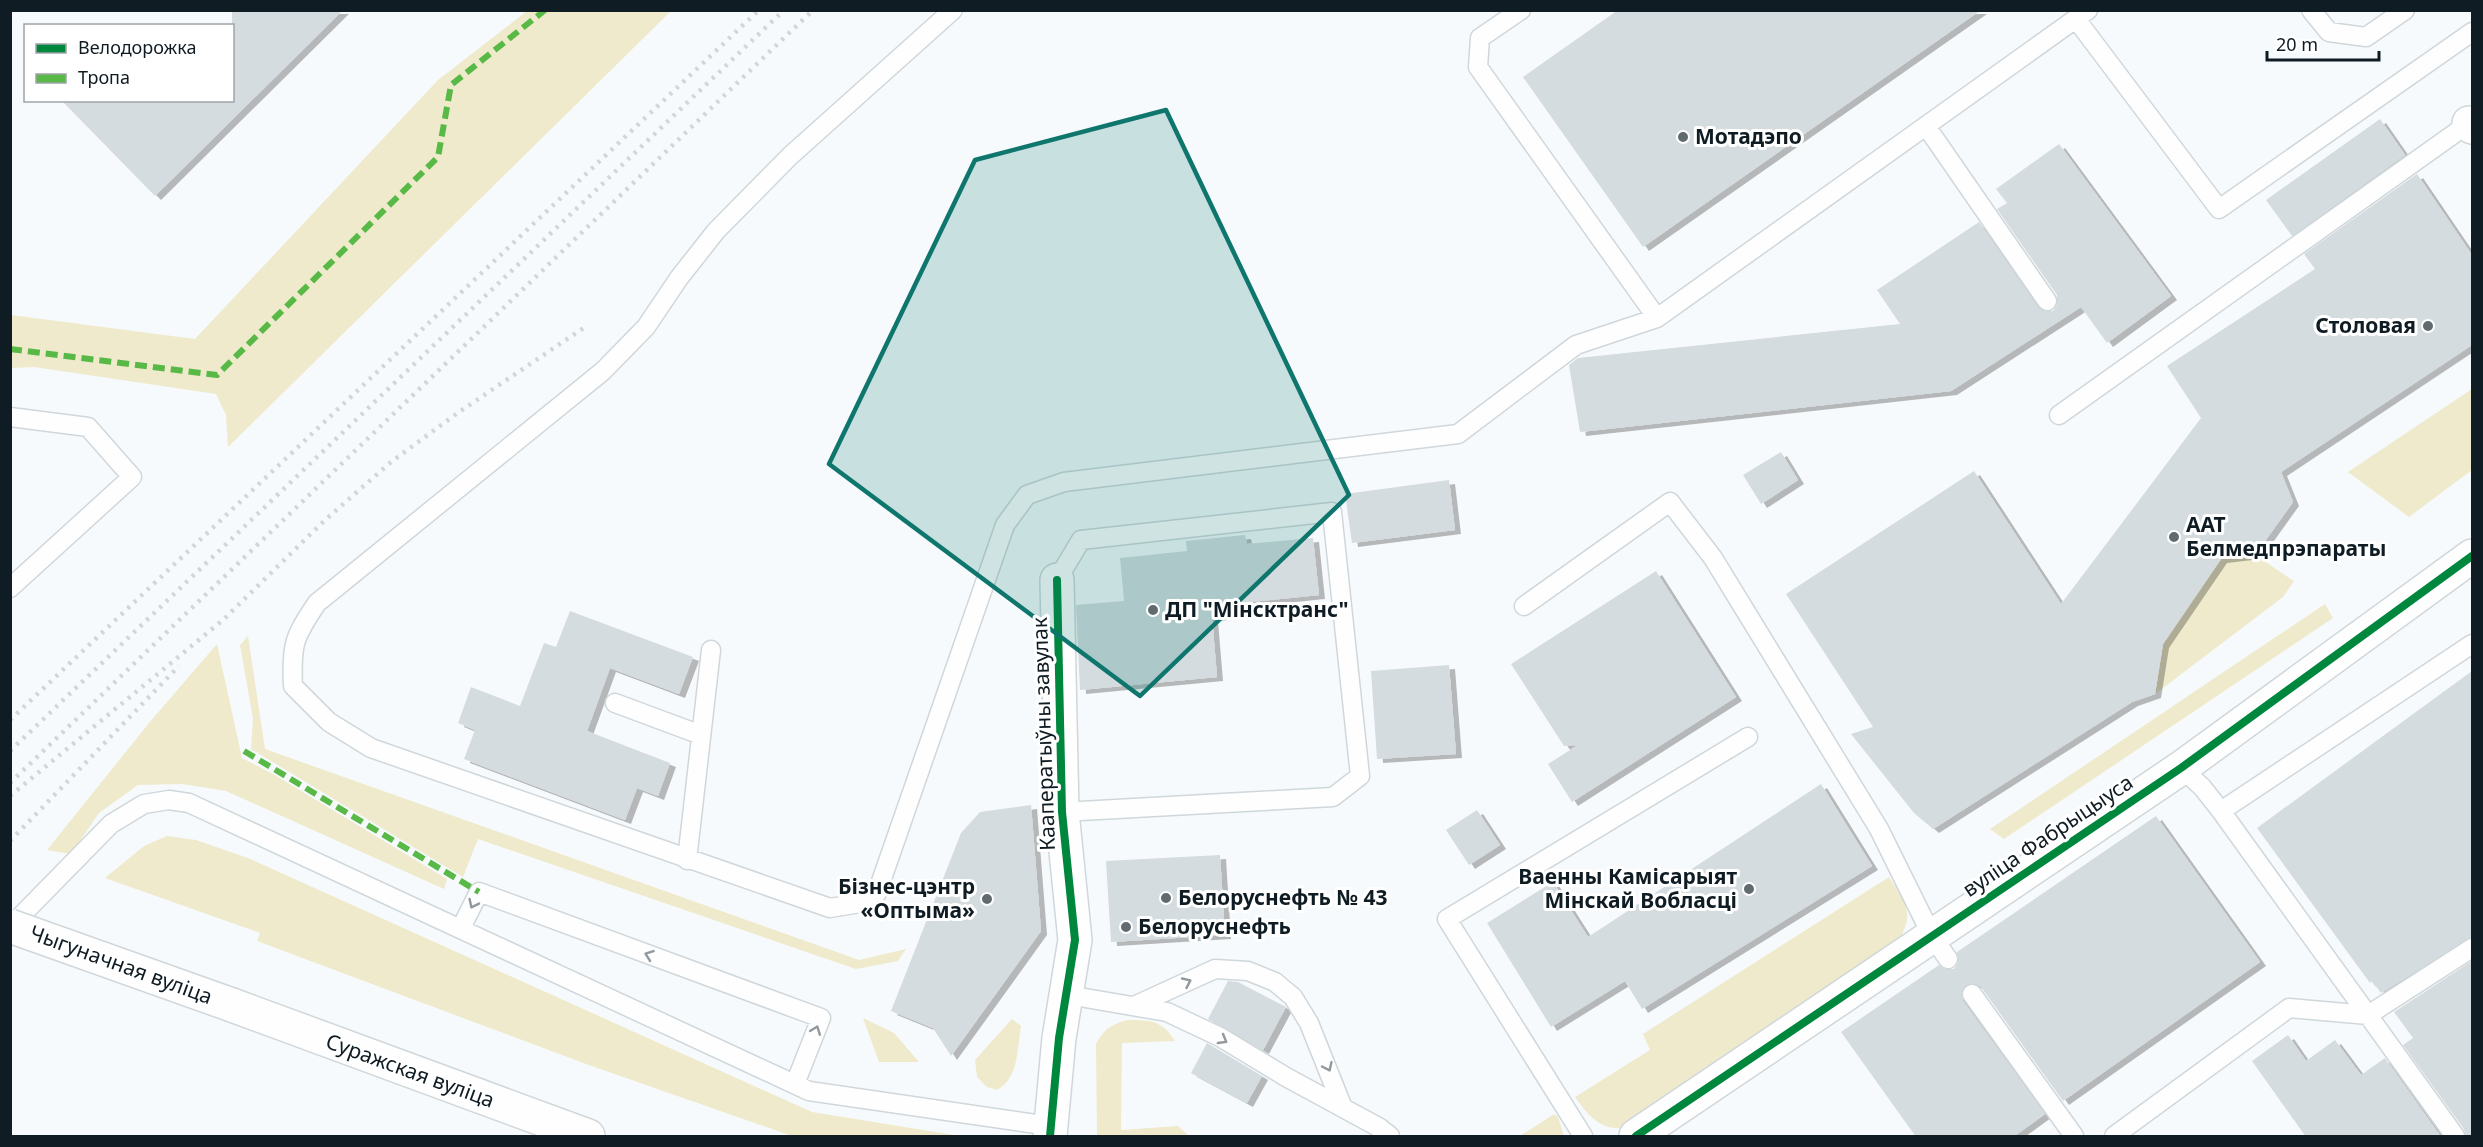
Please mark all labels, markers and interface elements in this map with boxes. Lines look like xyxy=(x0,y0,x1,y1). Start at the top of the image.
legend xyxy=(24,24,234,102)
scale bar xyxy=(2267,24,2380,62)
text: 20 m xyxy=(2276,32,2318,56)
text: Велодорожка xyxy=(78,35,196,59)
text: Тропа xyxy=(78,65,130,89)
place label: Мотадэпо xyxy=(1695,122,1802,150)
marker: Мотадэпо xyxy=(1676,130,1690,144)
place label: Столовая xyxy=(2315,311,2416,339)
marker: Столовая xyxy=(2421,319,2435,333)
place label: ААТ Белмедпрэпараты xyxy=(2186,510,2386,562)
marker: ААТ Белмедпрэпараты xyxy=(2167,530,2181,544)
place label: ДП "Мінсктранс" xyxy=(1165,595,1349,623)
marker: ДП "Мінсктранс" xyxy=(1146,603,1160,617)
street label: Кааператыўны завулак xyxy=(1025,617,1061,851)
street label: вуліца Фабрыцыуса xyxy=(1957,768,2138,903)
place label: Ваенны Камісарыят Мінскай Вобласці xyxy=(1518,862,1737,914)
place label: Бізнес-цэнтр «Оптыма» xyxy=(838,872,975,924)
marker: Ваенны Камісарыят Мінскай Вобласці xyxy=(1742,882,1756,896)
place label: Белоруснефть № 43 xyxy=(1178,883,1387,911)
marker: Белоруснефть № 43 xyxy=(1159,891,1173,905)
marker: Бізнес-цэнтр «Оптыма» xyxy=(980,892,994,906)
one-way arrow xyxy=(468,897,480,908)
place label: Белоруснефть xyxy=(1138,912,1291,940)
street label: Чыгуначная вуліца xyxy=(26,918,217,1010)
marker: Белоруснефть xyxy=(1119,920,1133,934)
one-way arrow xyxy=(644,949,655,962)
one-way arrow xyxy=(1180,977,1191,989)
one-way arrow xyxy=(809,1025,821,1036)
street label: Суражская вуліца xyxy=(322,1027,499,1114)
one-way arrow xyxy=(1217,1032,1227,1044)
one-way arrow xyxy=(1320,1060,1332,1071)

